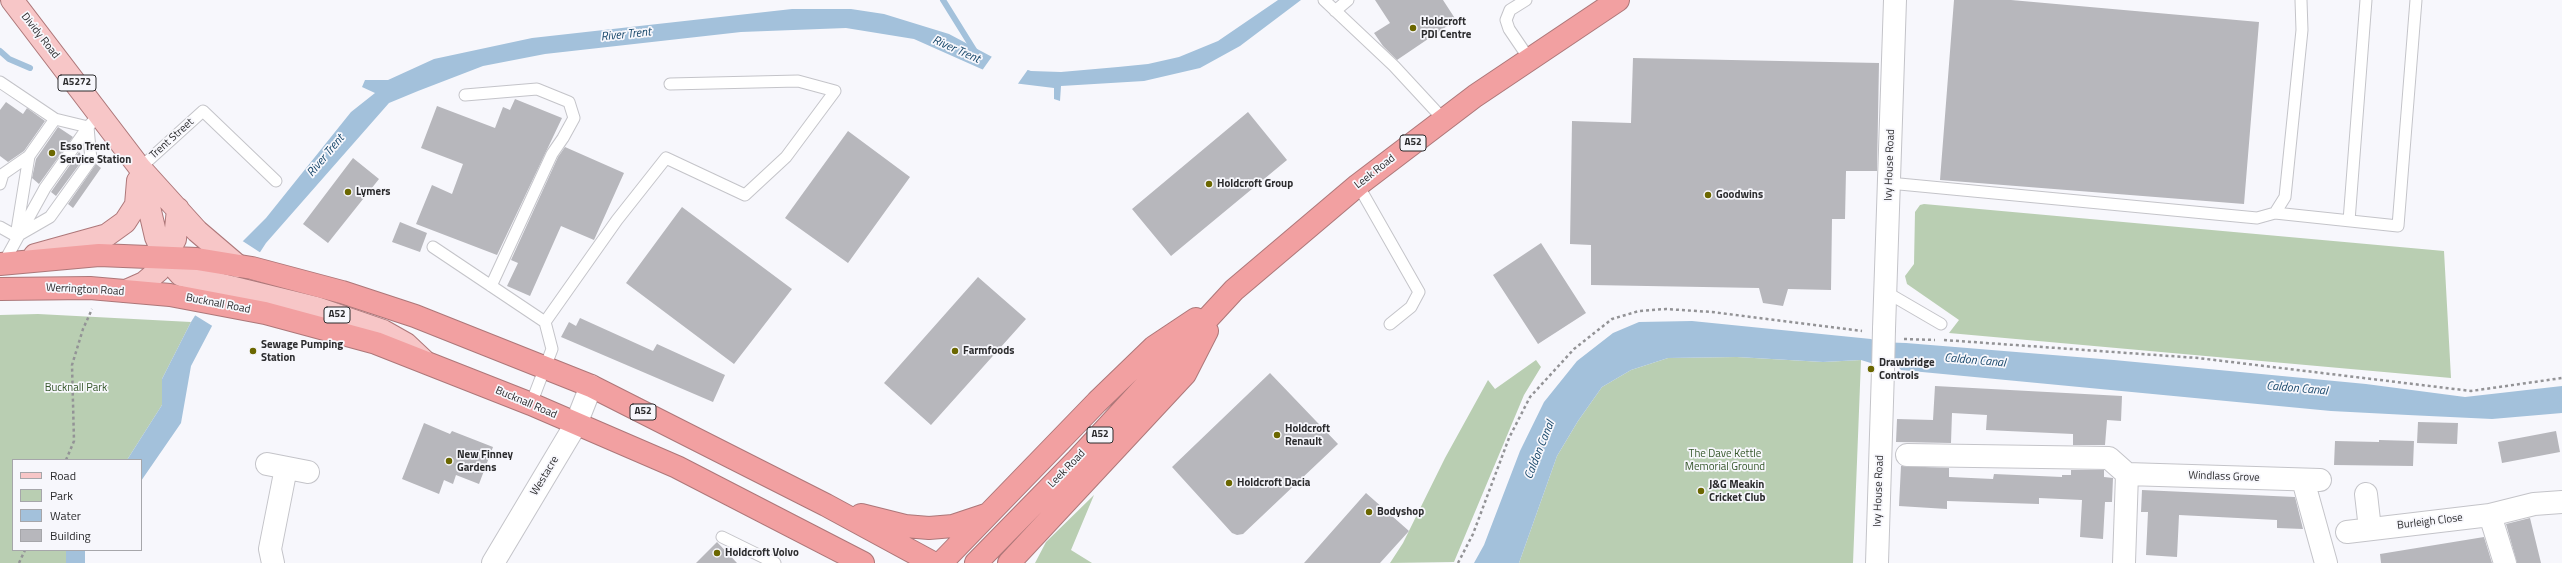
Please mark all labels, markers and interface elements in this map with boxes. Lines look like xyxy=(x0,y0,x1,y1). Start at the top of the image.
street label: Dividy Road xyxy=(18,10,62,62)
place label: Holdcroft PDI Centre xyxy=(1421,15,1471,41)
marker: Holdcroft PDI Centre xyxy=(1408,23,1418,33)
water label: River Trent xyxy=(600,25,652,45)
water label: River Trent xyxy=(930,33,982,67)
road number: A5272 xyxy=(58,75,96,91)
street label: Trent Street xyxy=(147,116,197,162)
street label: Ivy House Road xyxy=(1882,129,1898,201)
water label: River Trent xyxy=(304,132,348,180)
road number: A52 xyxy=(1400,135,1426,151)
place label: Esso Trent Service Station xyxy=(60,140,131,166)
marker: Esso Trent Service Station xyxy=(47,148,57,158)
street label: Leek Road xyxy=(1352,152,1398,192)
place label: Holdcroft Group xyxy=(1217,177,1293,191)
marker: Holdcroft Group xyxy=(1204,179,1214,189)
place label: Lymers xyxy=(356,185,390,199)
marker: Lymers xyxy=(343,187,353,197)
place label: Goodwins xyxy=(1716,188,1763,202)
marker: Goodwins xyxy=(1703,190,1713,200)
street label: Werrington Road xyxy=(45,281,125,299)
street label: Bucknall Road xyxy=(185,291,251,317)
road number: A52 xyxy=(324,307,350,323)
place label: Sewage Pumping Station xyxy=(261,338,343,364)
place label: Farmfoods xyxy=(963,344,1014,358)
marker: Sewage Pumping Station xyxy=(248,346,258,356)
marker: Farmfoods xyxy=(950,346,960,356)
water label: Caldon Canal xyxy=(1944,351,2006,371)
place label: Drawbridge Controls xyxy=(1879,356,1935,382)
marker: Drawbridge Controls xyxy=(1866,364,1876,374)
water label: Caldon Canal xyxy=(2266,379,2328,399)
park label: Bucknall Park xyxy=(45,381,107,395)
street label: Bucknall Road xyxy=(493,384,559,422)
road number: A52 xyxy=(630,404,656,420)
water label: Caldon Canal xyxy=(1522,419,1558,481)
place label: Holdcroft Renault xyxy=(1285,422,1330,448)
road number: A52 xyxy=(1087,427,1113,443)
marker: Holdcroft Renault xyxy=(1272,430,1282,440)
street label: Leek Road xyxy=(1046,447,1088,491)
park label: The Dave Kettle Memorial Ground xyxy=(1685,447,1765,473)
place label: New Finney Gardens xyxy=(457,448,513,474)
street label: Westacre xyxy=(528,454,562,498)
street label: Ivy House Road xyxy=(1871,455,1887,527)
marker: New Finney Gardens xyxy=(444,456,454,466)
legend xyxy=(12,459,142,551)
text: Road xyxy=(50,466,76,485)
street label: Windlass Grove xyxy=(2188,469,2260,485)
place label: Holdcroft Dacia xyxy=(1237,476,1310,490)
marker: Holdcroft Dacia xyxy=(1224,478,1234,488)
place label: J&G Meakin Cricket Club xyxy=(1709,478,1765,504)
text: Park xyxy=(50,486,73,505)
marker: J&G Meakin Cricket Club xyxy=(1696,486,1706,496)
place label: Bodyshop xyxy=(1377,505,1424,519)
text: Water xyxy=(50,506,81,525)
marker: Bodyshop xyxy=(1364,507,1374,517)
street label: Burleigh Close xyxy=(2396,511,2464,533)
text: Building xyxy=(50,526,91,545)
place label: Holdcroft Volvo xyxy=(725,546,799,560)
marker: Holdcroft Volvo xyxy=(712,548,722,558)

